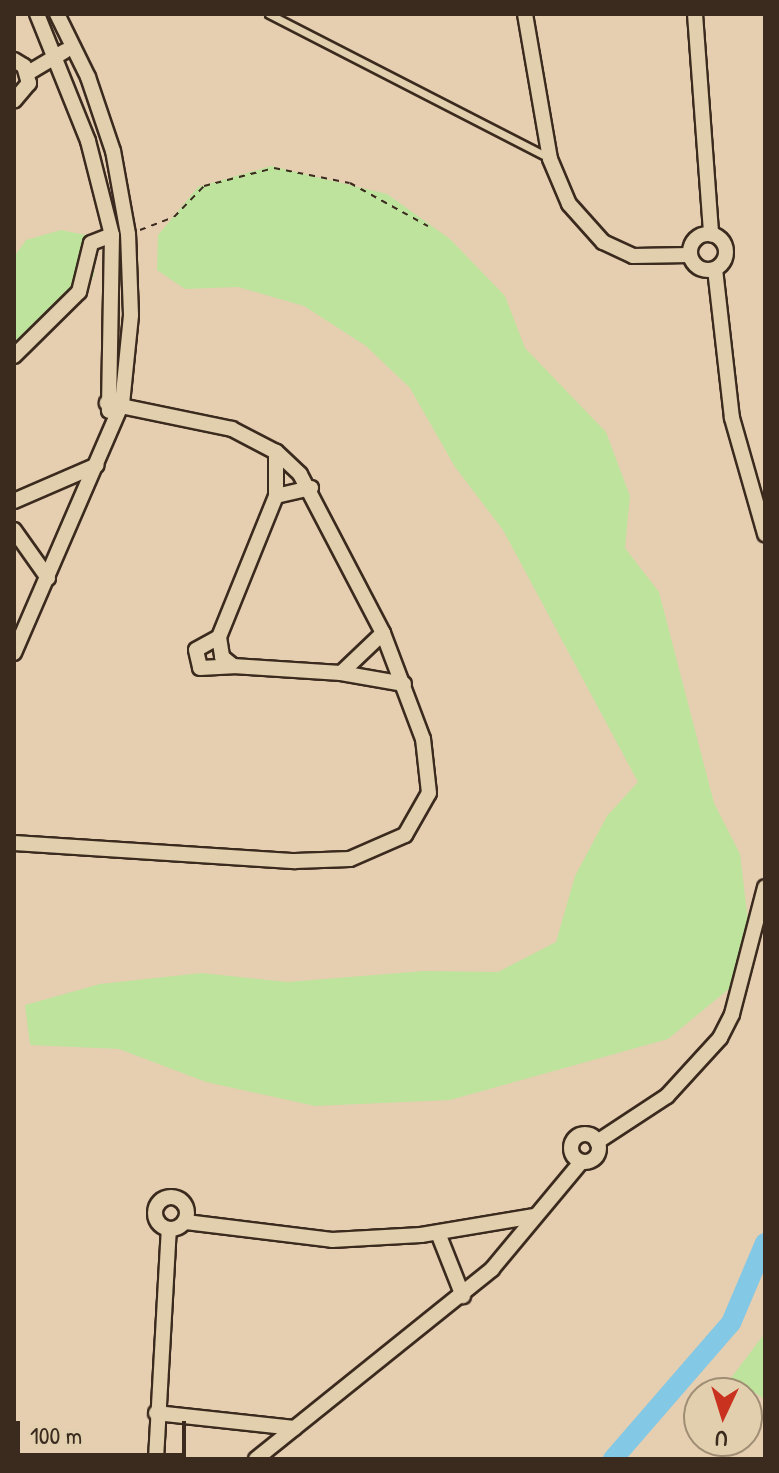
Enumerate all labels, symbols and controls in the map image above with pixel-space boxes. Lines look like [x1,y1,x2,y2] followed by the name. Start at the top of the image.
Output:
[683,1377,763,1457] north arrow
[20,1405,190,1455] scale bar
[30,1419,82,1451] text: 100 m
[714,1424,729,1454] text: U

